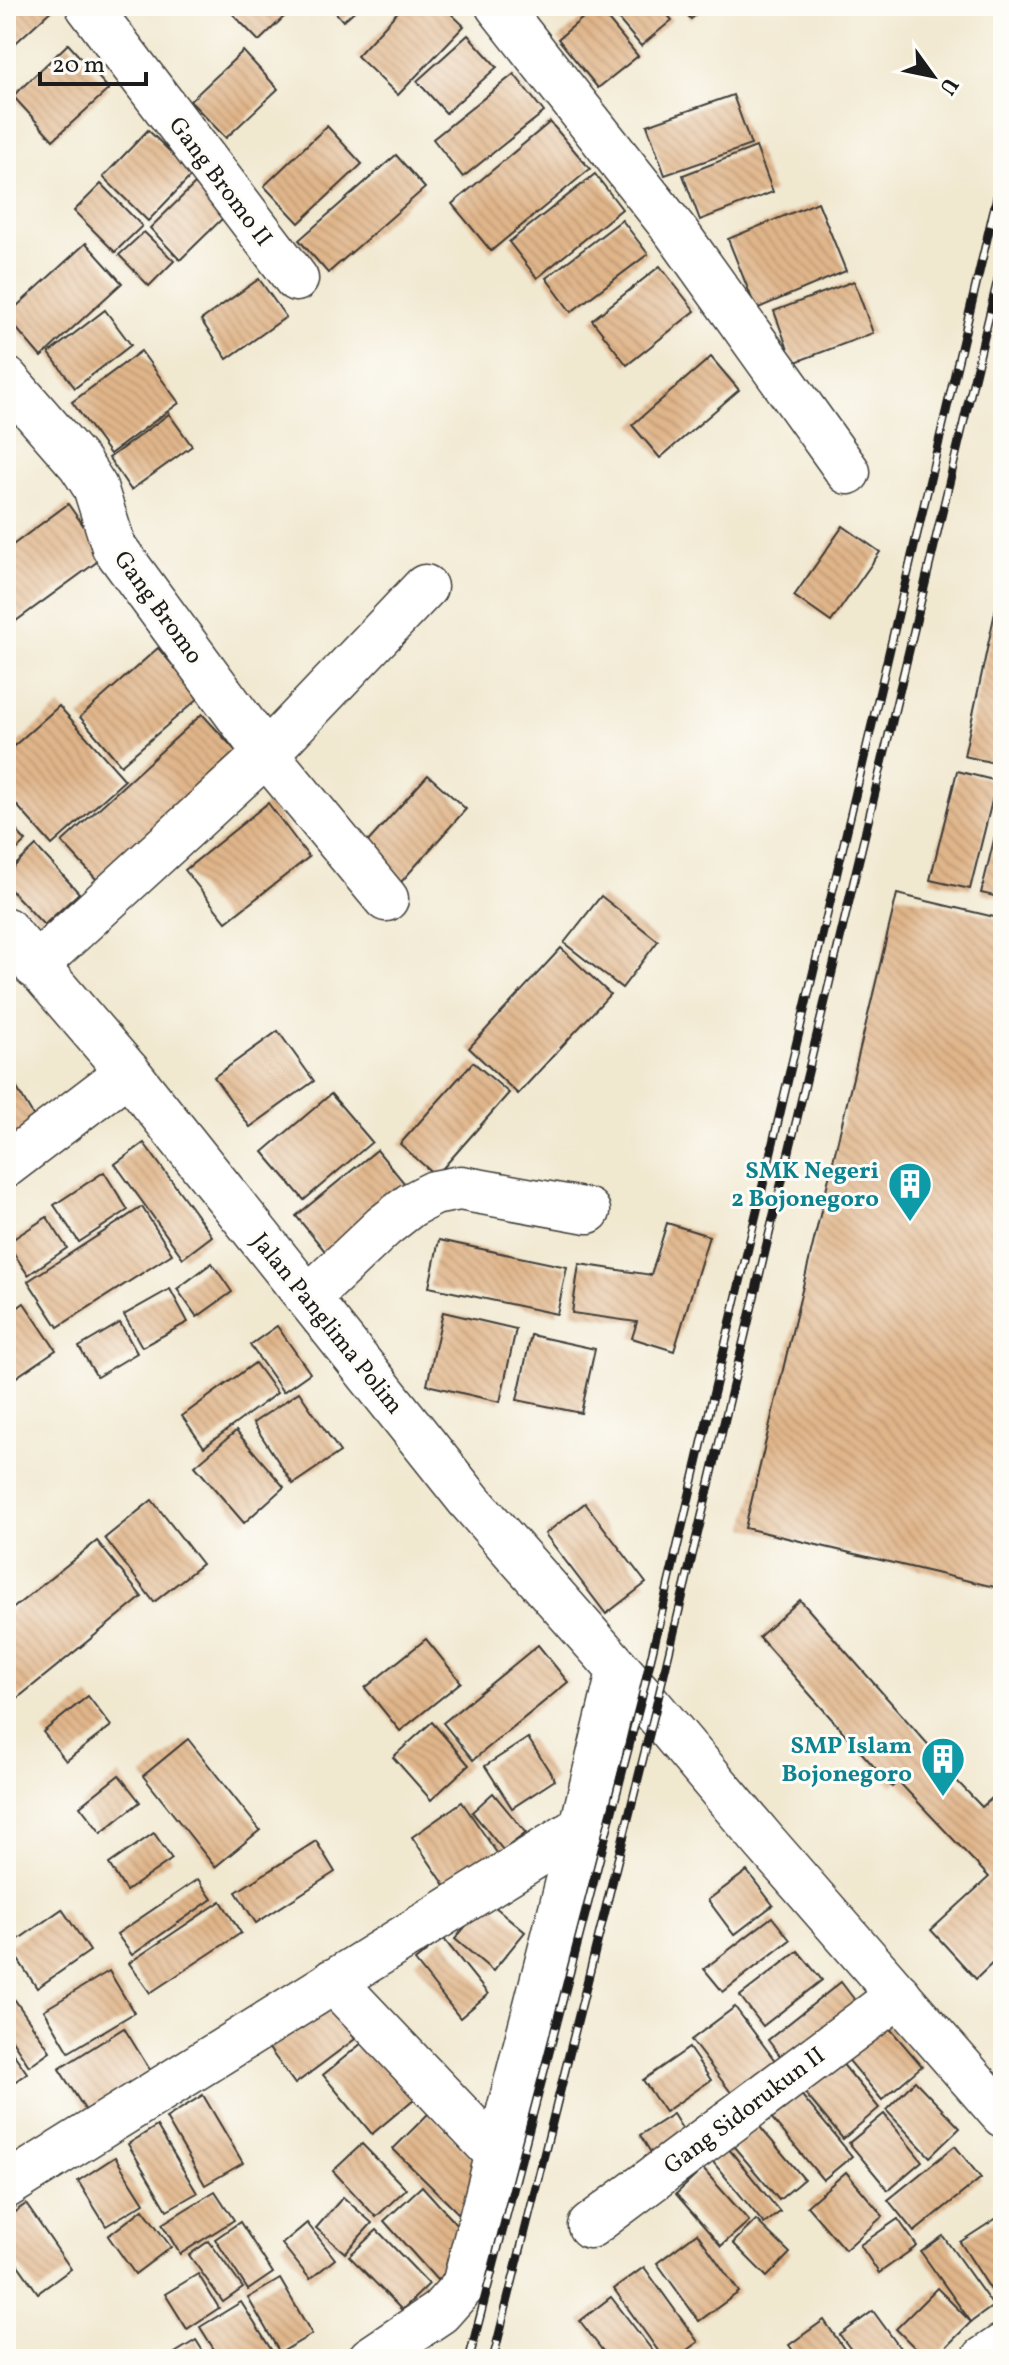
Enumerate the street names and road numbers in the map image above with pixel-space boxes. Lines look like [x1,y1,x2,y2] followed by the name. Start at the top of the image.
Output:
[159,110,279,254] street label: Gang Bromo II
[105,545,210,672] street label: Gang Bromo
[243,1226,410,1422] street label: Jalan Panglima Polim
[658,2040,833,2184] street label: Gang Sidorukun II

